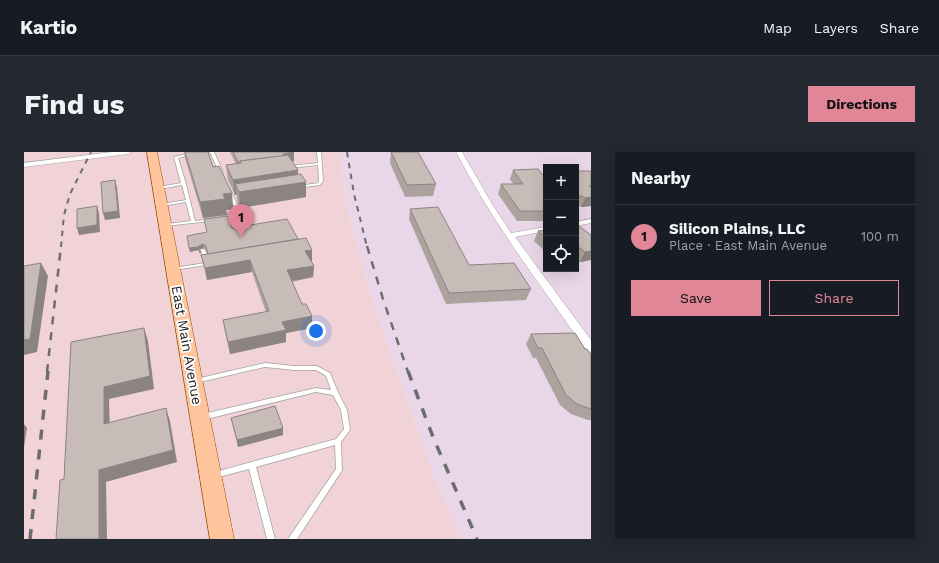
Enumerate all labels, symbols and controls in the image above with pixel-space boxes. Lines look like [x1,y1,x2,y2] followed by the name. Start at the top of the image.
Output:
[20,16,77,39] text: Kartio
[763,20,792,36] text: Map
[814,20,858,36] text: Layers
[880,20,919,36] text: Share
[808,86,915,122] button: Directions
[24,88,124,121] text: Find us
[543,164,579,272] map controls
[543,164,579,200] button: +
[631,168,690,188] text: Nearby
[543,200,579,236] button: −
[228,204,254,237] pin: 1
[669,220,805,238] text: Silicon Plains, LLC
[641,229,647,244] text: 1
[861,229,899,244] text: 100 m
[543,236,579,272] button: locate
[669,238,827,253] text: Place · East Main Avenue
[631,280,761,316] button: Save
[769,280,899,316] button: Share
[169,284,205,406] street label: East Main Avenue
[306,321,326,341] your location

